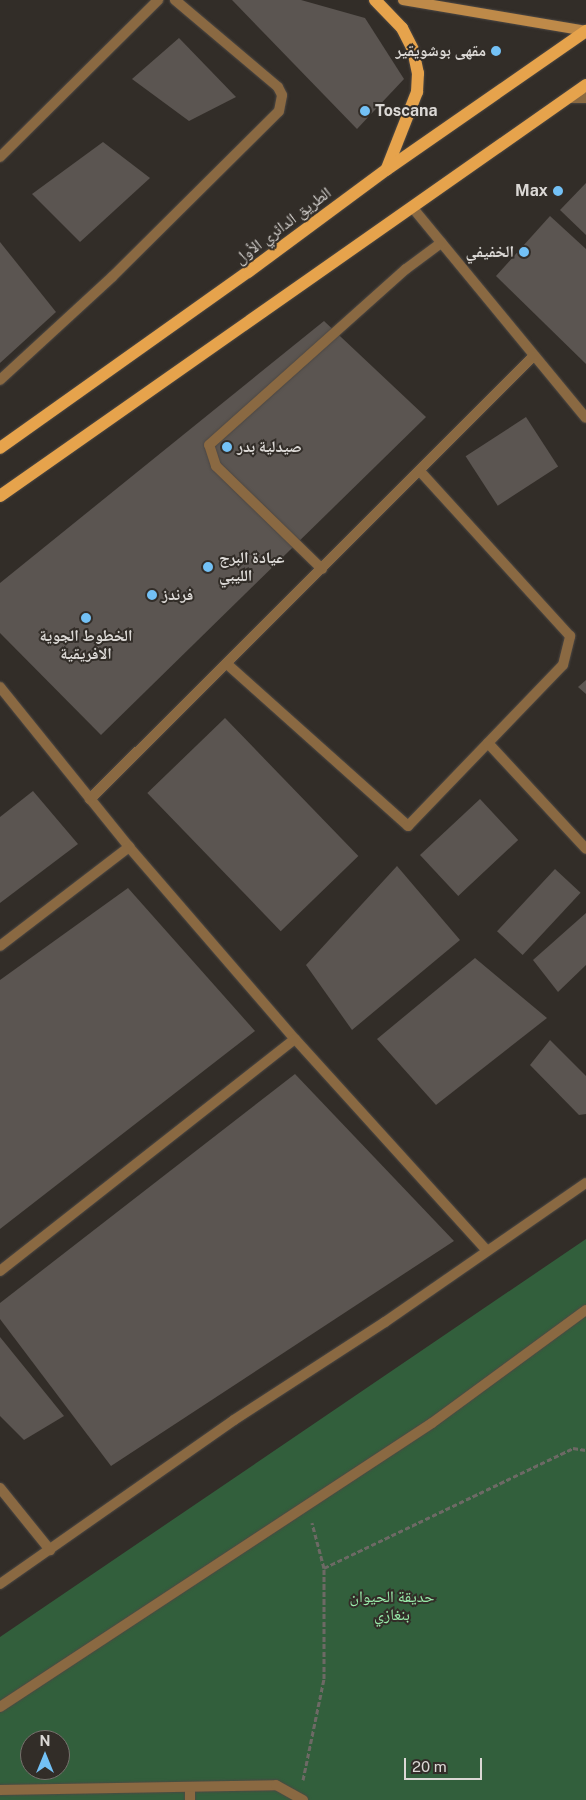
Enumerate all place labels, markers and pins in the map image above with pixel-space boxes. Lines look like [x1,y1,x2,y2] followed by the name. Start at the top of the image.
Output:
[395,41,486,61] place label: مقهى بوشويقير
[490,45,502,57] marker: مقهى بوشويقير
[375,101,438,121] place label: Toscana
[359,105,371,117] marker: Toscana
[515,181,548,201] place label: Max
[552,185,564,197] marker: Max
[465,242,514,262] place label: الخفيفي
[518,246,530,258] marker: الخفيفي
[237,437,302,457] place label: صيدلية بدر
[221,441,233,453] marker: صيدلية بدر
[219,548,284,586] place label: عيادة البرج الليبي
[201,560,215,574] marker: عيادة البرج الليبي
[162,585,193,605] place label: فرندز
[146,589,158,601] marker: فرندز
[80,612,92,624] marker: الخطوط الجوية الافريقية
[39,626,133,664] place label: الخطوط الجوية الافريقية

